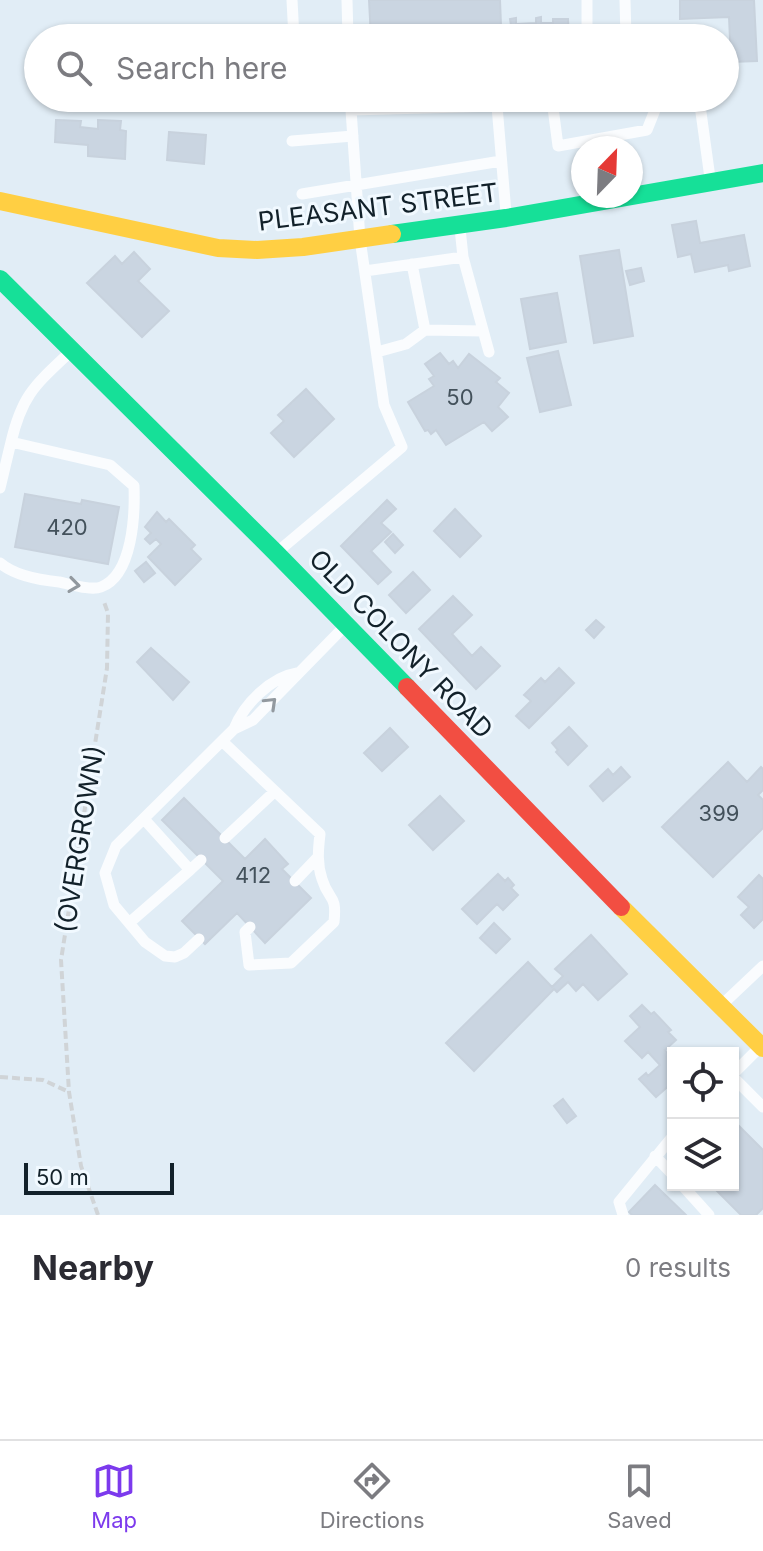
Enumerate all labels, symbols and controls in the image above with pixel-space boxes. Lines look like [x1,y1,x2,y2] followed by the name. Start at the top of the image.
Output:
[24,24,739,112] search box
[52,46,96,90] icon: search
[116,50,288,86] text: Search here
[571,136,643,208] north arrow
[256,176,500,237] street label: PLEASANT STREET
[446,384,474,410] house number: 50
[46,514,88,540] house number: 420
[303,543,499,744] street label: OLD COLONY ROAD
[67,576,81,593] one-way arrow
[262,698,276,713] one-way arrow
[49,743,110,935] street label: (OVERGROWN)
[699,800,739,826] house number: 399
[235,862,271,888] house number: 412
[667,1047,739,1191] map controls
[667,1047,739,1119] button: locate
[667,1119,739,1191] button: layers
[24,1159,174,1195] scale bar
[36,1164,89,1190] text: 50 m
[32,1247,154,1288] text: Nearby
[625,1252,731,1283] text: 0 results
[91,1459,137,1533] tab: Map
[320,1459,425,1533] tab: Directions
[607,1459,672,1533] tab: Saved

